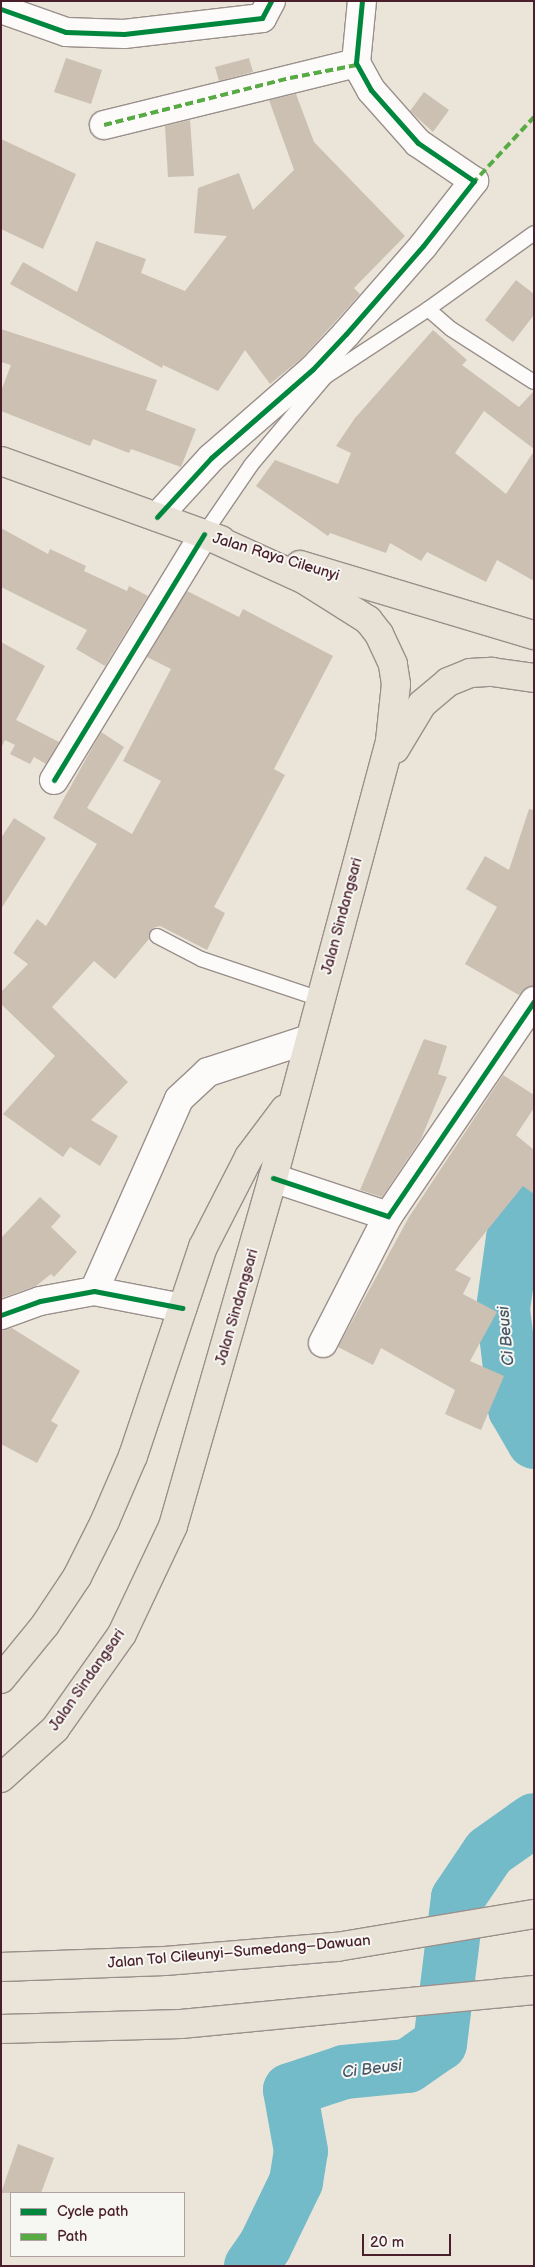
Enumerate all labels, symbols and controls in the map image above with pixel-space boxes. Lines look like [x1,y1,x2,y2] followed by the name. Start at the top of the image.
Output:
[210,529,342,585] street label: Jalan Raya Cileunyi
[318,856,366,976] street label: Jalan Sindangsari
[212,1247,262,1367] street label: Jalan Sindangsari
[495,1305,519,1367] water label: Ci Beusi
[45,1626,129,1734] street label: Jalan Sindangsari
[107,1932,371,1972] street label: Jalan Tol Cileunyi–Sumedang–Dawuan
[341,2057,403,2083] water label: Ci Beusi
[10,2192,185,2257] legend
[57,2202,128,2221] text: Cycle path
[365,2224,454,2256] scale bar
[57,2227,87,2246] text: Path
[370,2233,404,2252] text: 20 m

